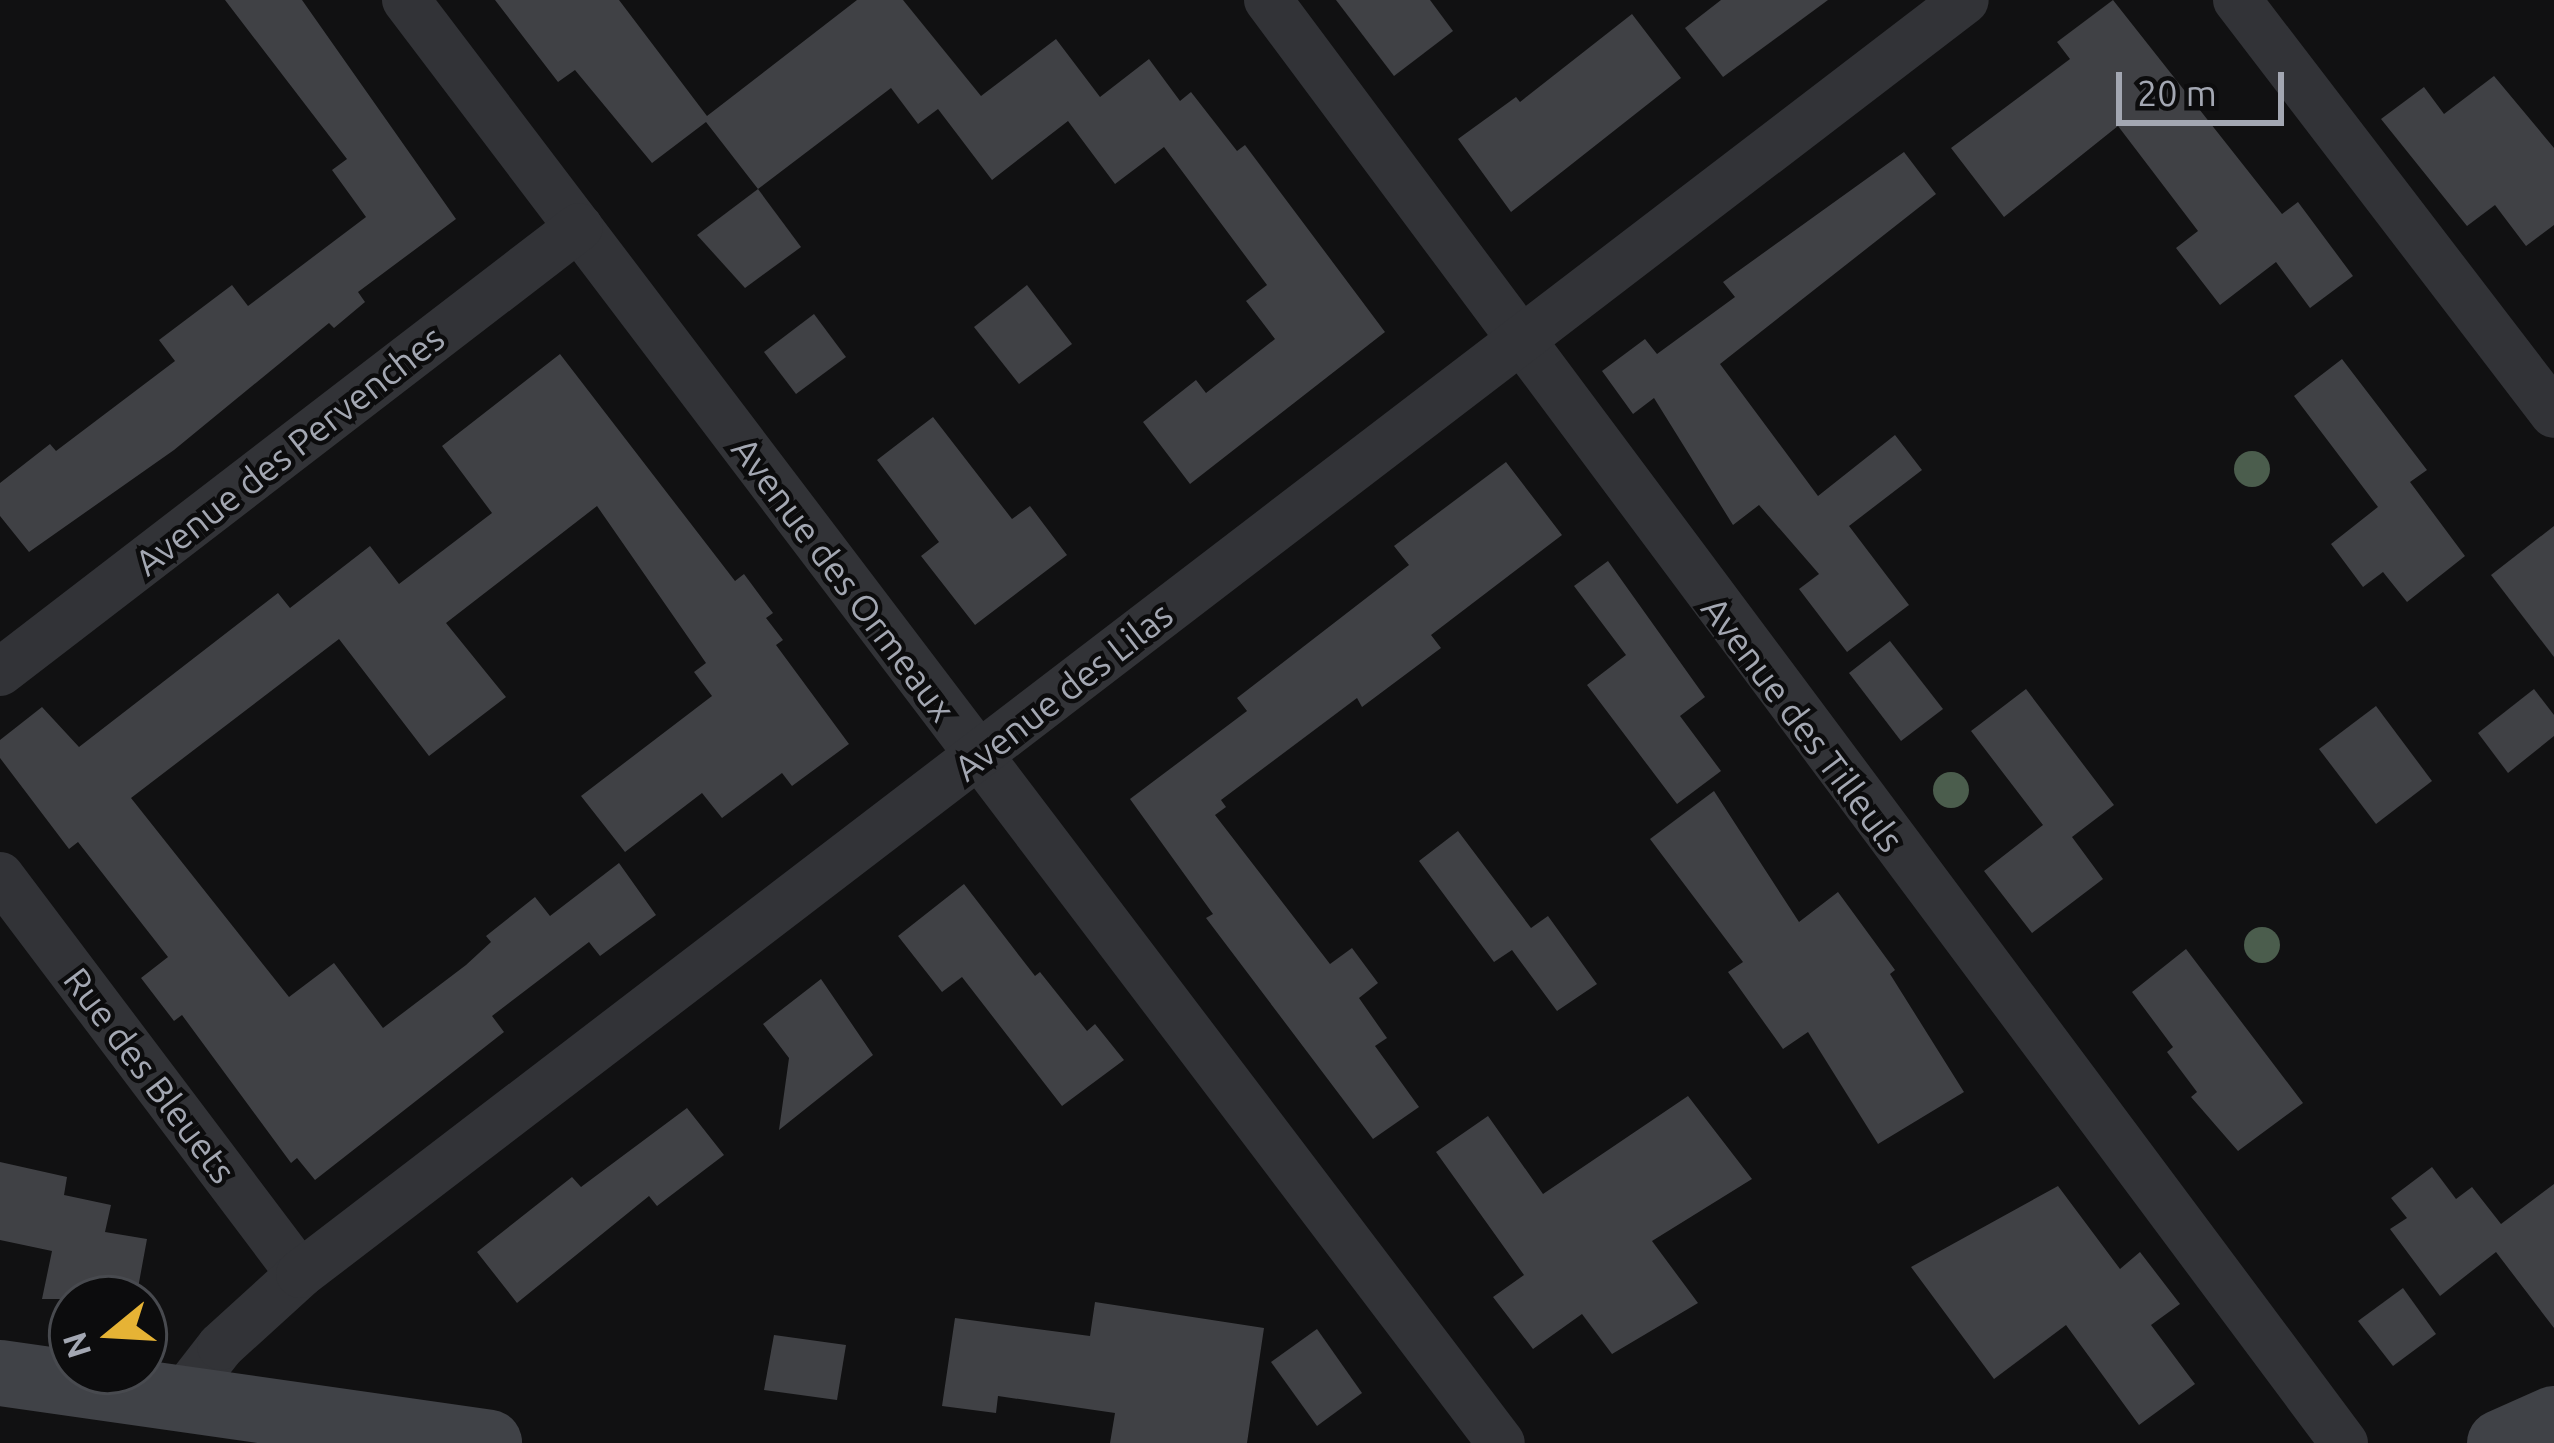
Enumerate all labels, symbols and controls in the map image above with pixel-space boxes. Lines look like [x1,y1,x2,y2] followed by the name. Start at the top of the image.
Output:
[2122,48,2290,122] scale bar
[2137,72,2217,113] text: 20 m
[126,316,452,584] street label: Avenue des Pervenches
[723,429,965,729] street label: Avenue des Ormeaux
[1693,588,1913,860] street label: Avenue des Tilleuls
[945,592,1181,790] street label: Avenue des Lilas
[55,959,245,1191] street label: Rue des Bleuets
[48,1275,168,1395] north arrow
[55,1328,98,1363] text: N

